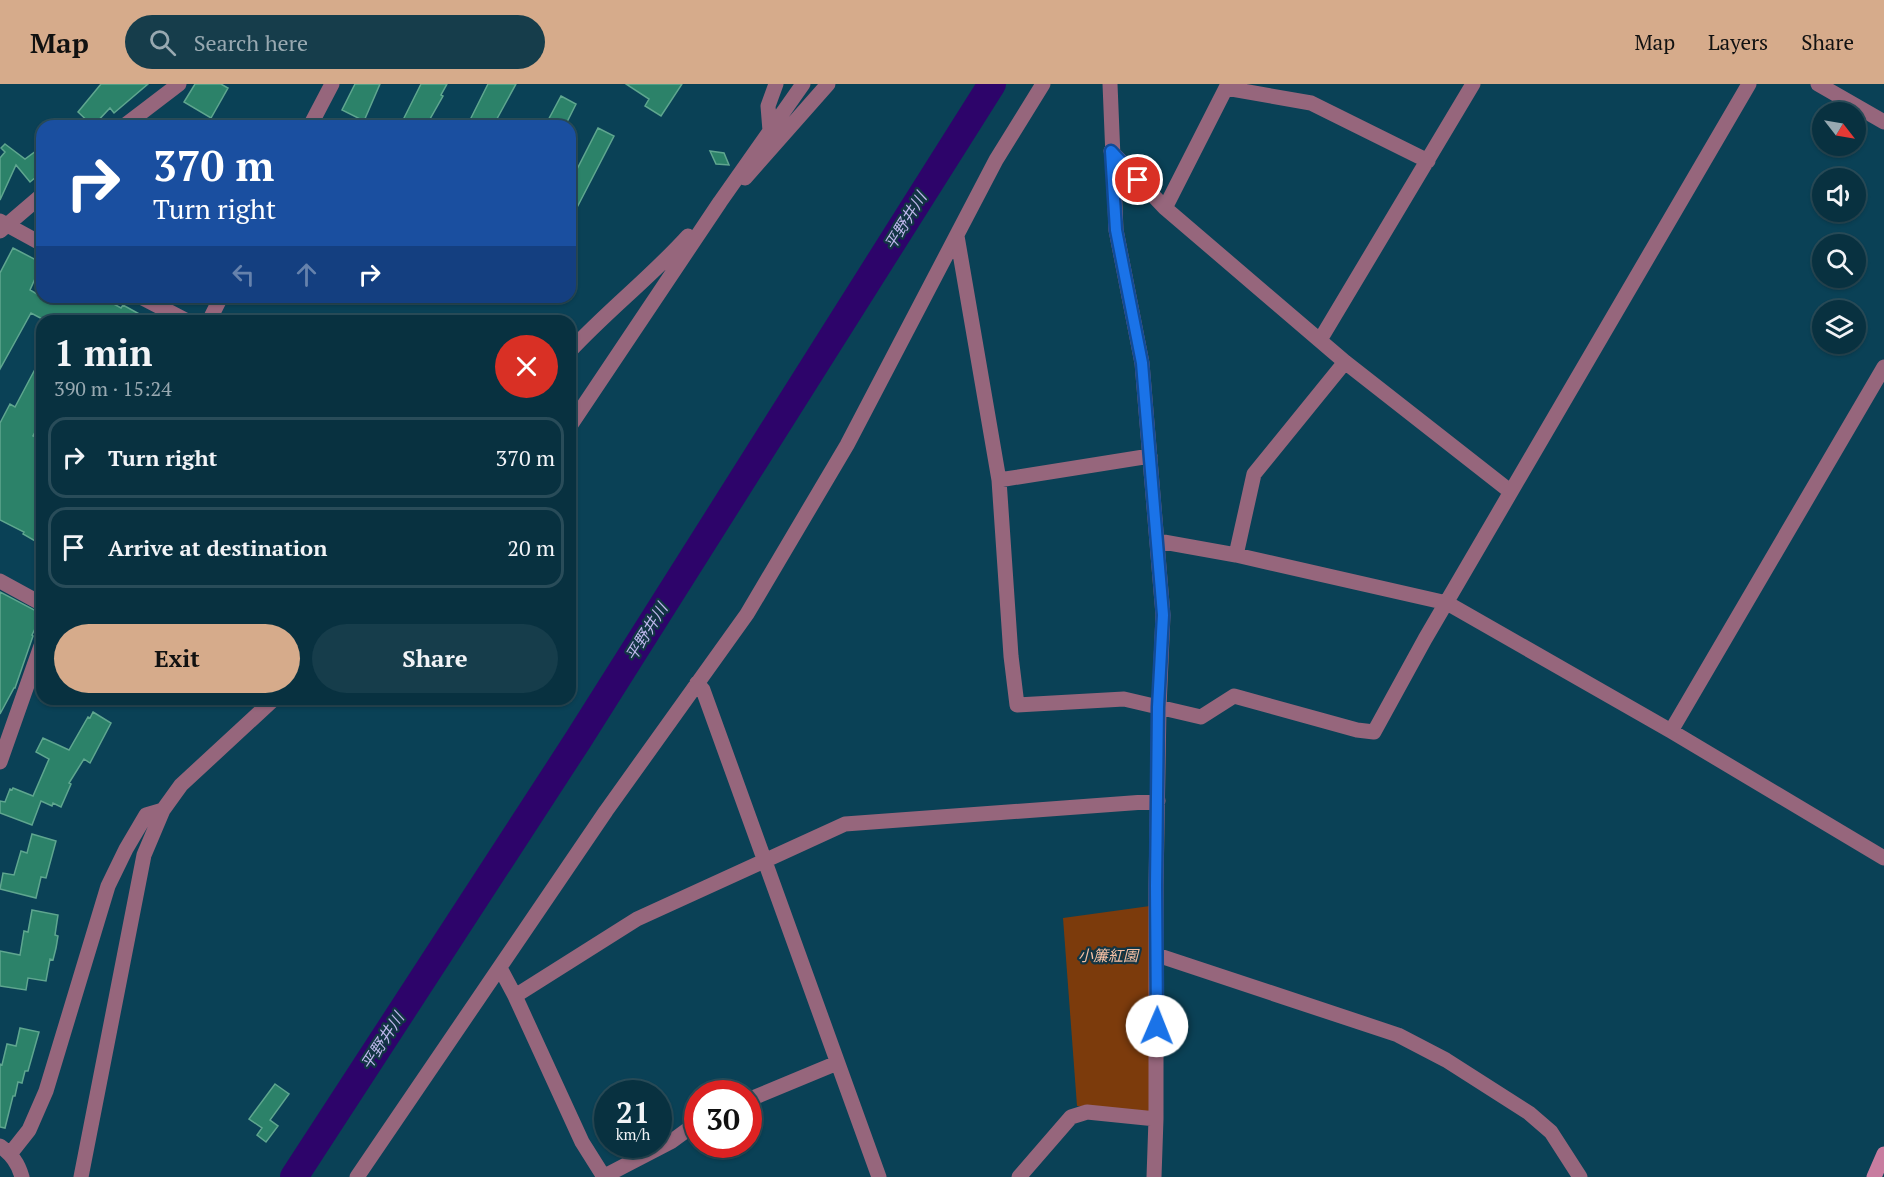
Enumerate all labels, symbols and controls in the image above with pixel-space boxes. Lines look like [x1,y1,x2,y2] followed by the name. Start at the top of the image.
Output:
[125,15,545,69] search box
[30,24,89,61] text: Map
[146,26,179,59] icon: search
[194,28,308,57] text: Search here
[1634,28,1675,56] text: Map
[1708,28,1768,56] text: Layers
[1801,28,1854,56] text: Share
[1812,102,1866,156] north arrow
[1812,102,1866,354] map controls
[153,137,274,193] text: 370 m
[54,144,132,222] icon: right
[1112,154,1163,205] pin
[1121,163,1154,196] icon: arrive
[1812,168,1866,222] button: sound
[879,186,932,254] water label: 平野井川
[153,191,276,227] text: Turn right
[1812,234,1866,288] button: search
[227,258,260,291] icon: left
[290,258,323,291] icon: ahead
[353,258,386,291] icon: right
[1812,300,1866,354] button: layers
[54,329,152,376] text: 1 min
[495,335,558,398] button: close
[54,375,172,402] text: 390 m · 15:24
[57,441,90,474] icon: right
[108,443,217,472] text: Turn right
[495,443,555,472] text: 370 m
[57,531,90,564] icon: arrive
[108,533,327,562] text: Arrive at destination
[507,533,555,562] text: 20 m
[620,597,673,665] water label: 平野井川
[54,624,300,693] button: Exit
[312,624,558,693] button: Share
[1078,945,1140,965] park label: 小簾紅園
[1125,994,1189,1058] position arrow
[355,1007,410,1074] water label: 平野井川
[684,1080,762,1158] speed limit sign: 30
[616,1092,650,1132] text: 21
[616,1124,650,1144] text: km/h

